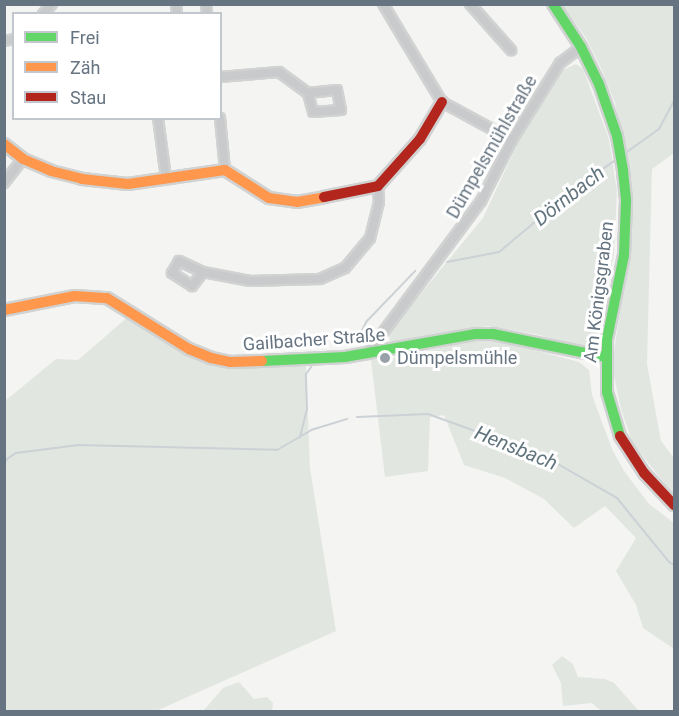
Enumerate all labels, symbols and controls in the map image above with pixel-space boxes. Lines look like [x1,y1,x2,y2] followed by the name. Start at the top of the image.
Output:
[12,12,222,120] legend
[70,27,100,48] text: Frei
[70,57,101,78] text: Zäh
[442,72,542,222] street label: Dümpelsmühlstraße
[70,87,106,108] text: Stau
[529,161,609,231] water label: Dörnbach
[580,220,618,364] street label: Am Königsgraben
[242,324,386,356] street label: Gailbacher Straße
[397,347,517,369] place label: Dümpelsmühle
[378,351,392,365] marker: Dümpelsmühle
[471,421,561,475] water label: Hensbach

